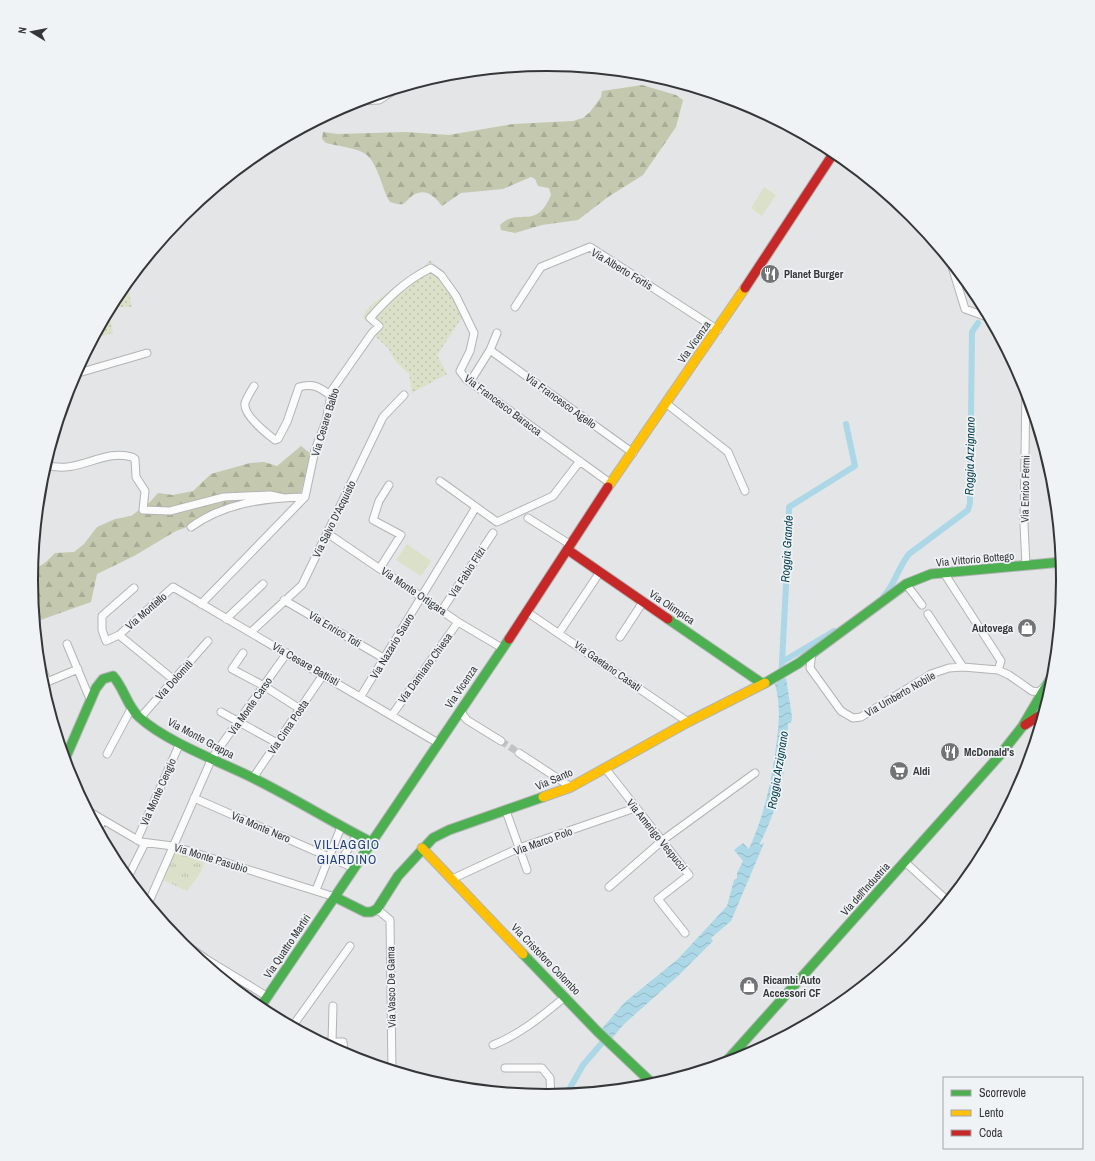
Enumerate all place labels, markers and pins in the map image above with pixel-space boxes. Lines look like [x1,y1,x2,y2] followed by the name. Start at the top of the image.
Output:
[759,263,781,285] restaurant icon: Planet Burger
[784,267,844,281] place label: Planet Burger
[1016,617,1038,639] shop icon: Autovega
[972,621,1013,635] place label: Autovega
[939,741,961,763] restaurant icon: McDonald's
[964,745,1014,759] place label: McDonald's
[888,760,910,782] supermarket icon: Aldi
[913,764,930,778] place label: Aldi
[763,973,821,1000] place label: Ricambi Auto Accessori CF
[738,975,760,997] shop icon: Ricambi Auto Accessori CF

